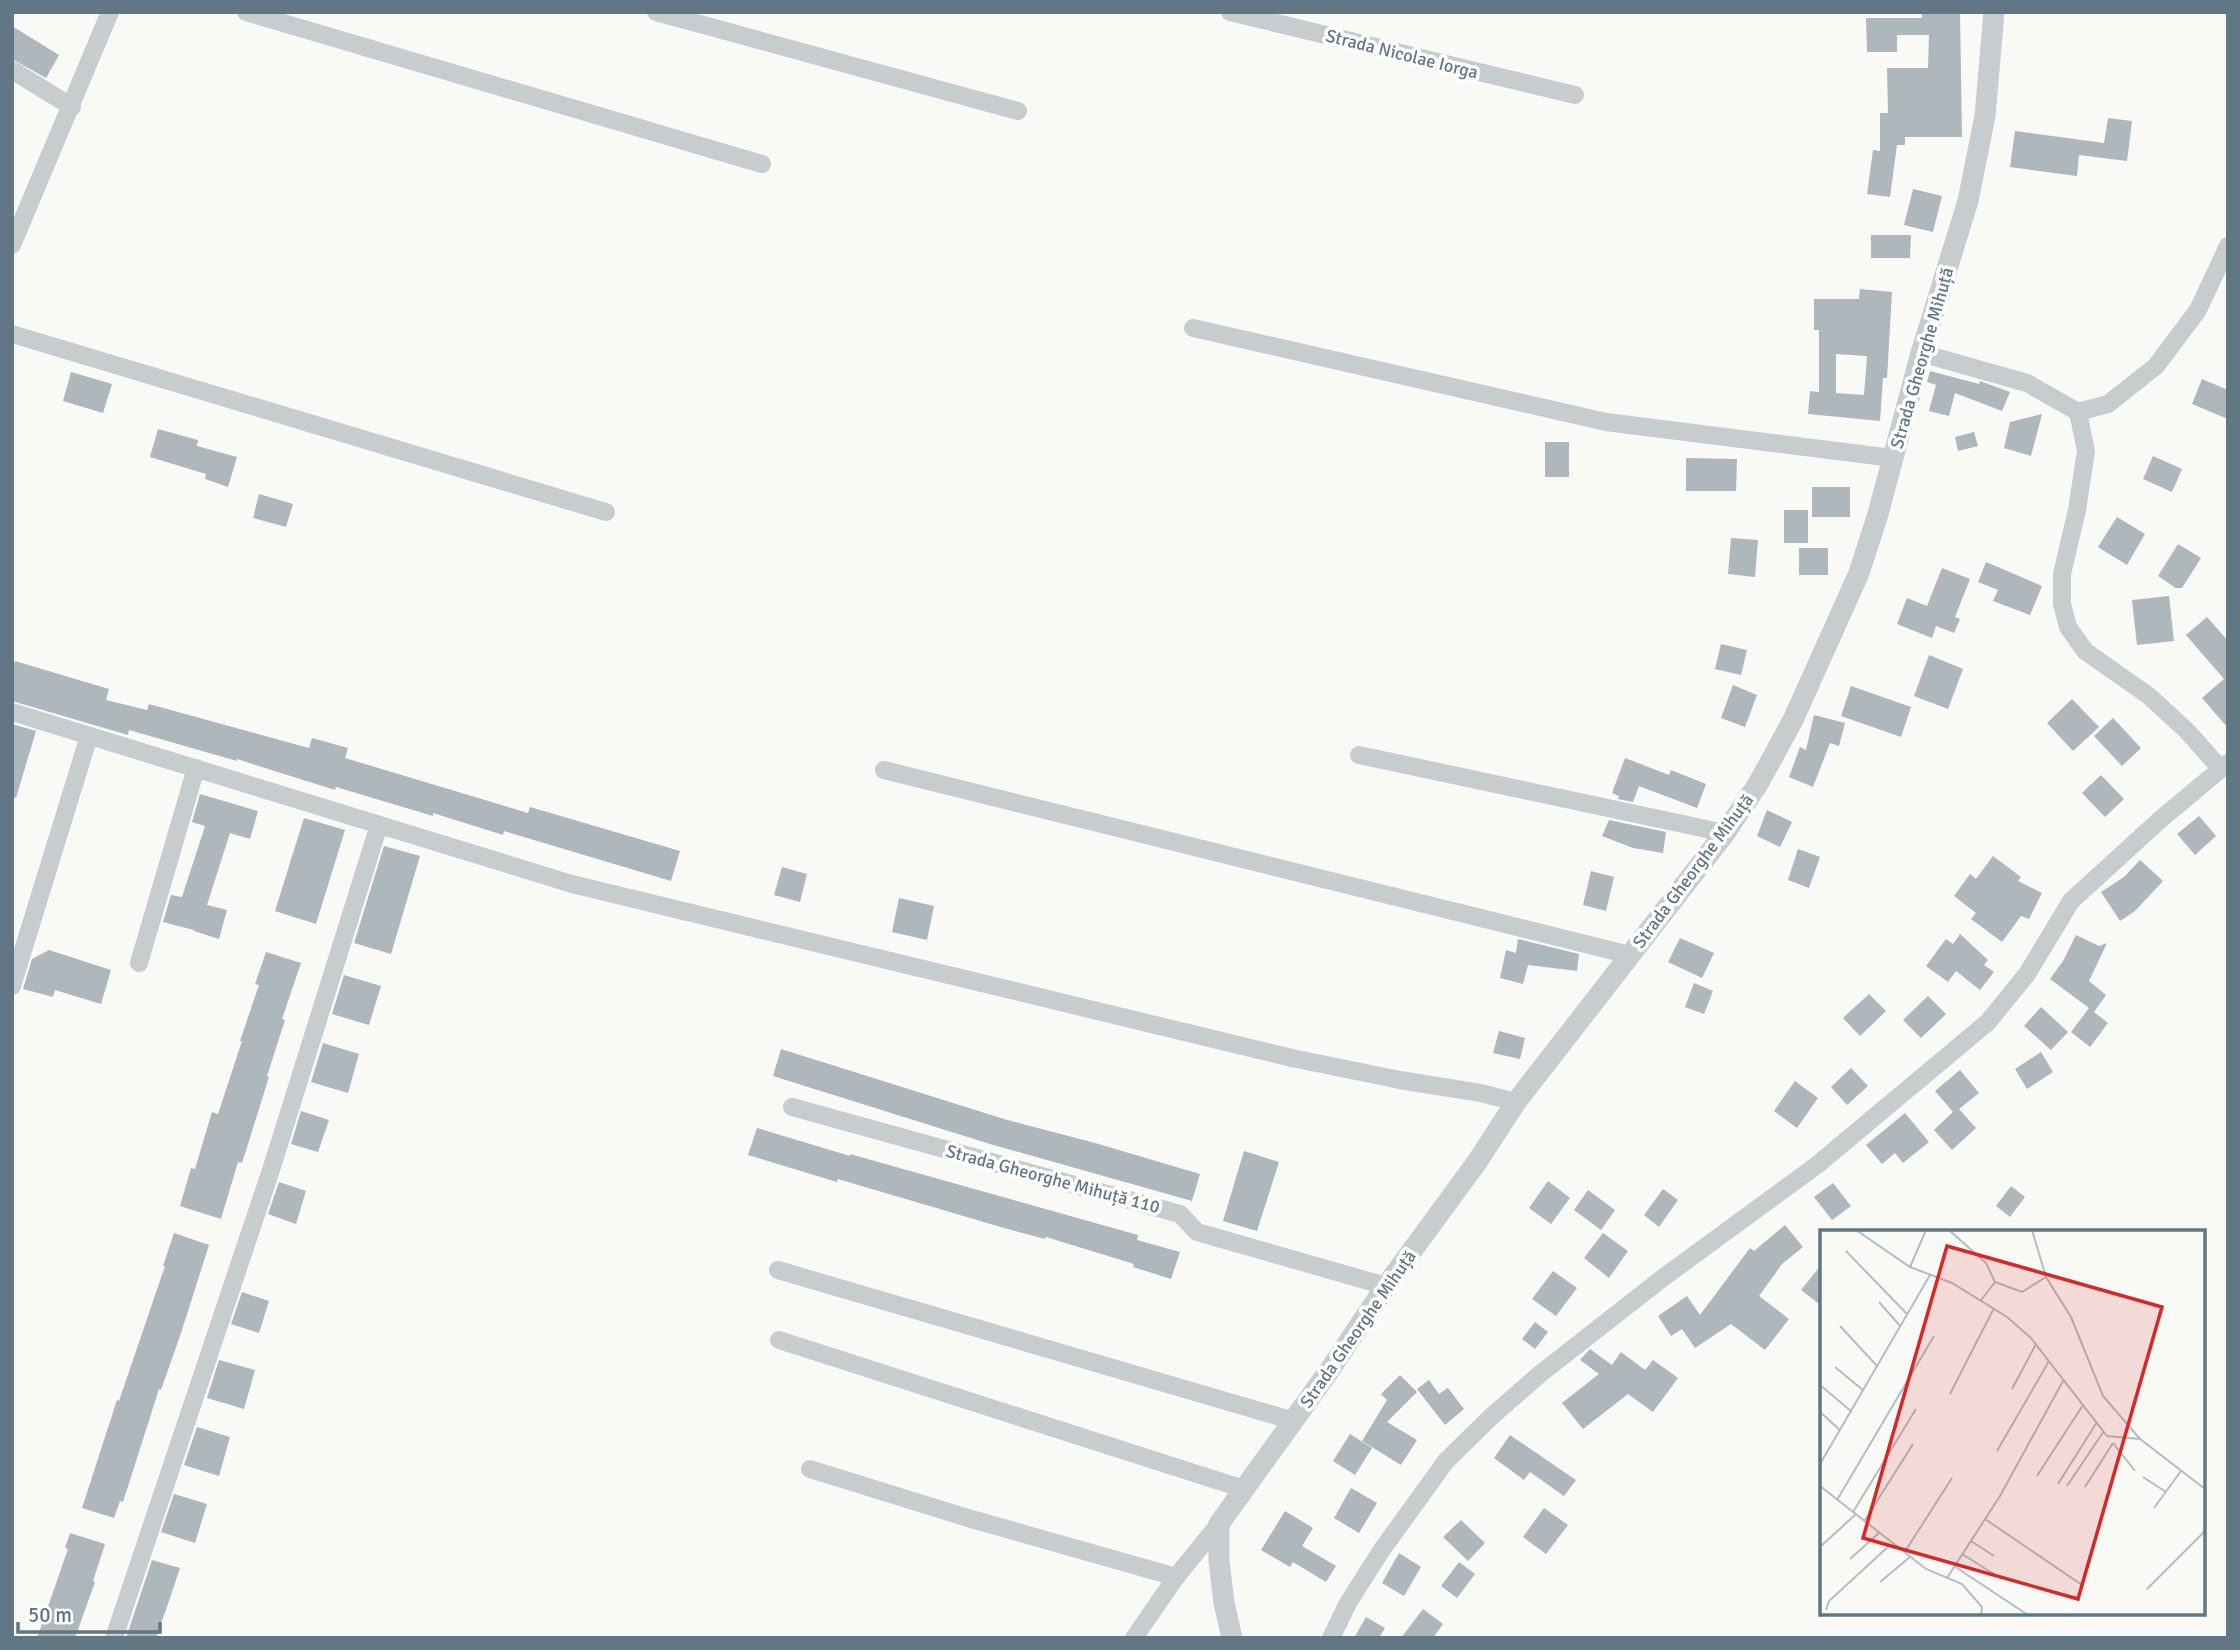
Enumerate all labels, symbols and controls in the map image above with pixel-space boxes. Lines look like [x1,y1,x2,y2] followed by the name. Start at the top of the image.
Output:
[1323,24,1481,84] street label: Strada Nicolae Iorga
[1886,265,1958,451] street label: Strada Gheorghe Mihuță
[1628,790,1758,952] street label: Strada Gheorghe Mihuță
[944,1140,1162,1218] street label: Strada Gheorghe Mihuță 110
[1820,1230,2205,1615] inset map
[1295,1246,1421,1412] street label: Strada Gheorghe Mihuță
[18,1590,159,1634] scale bar
[28,1602,72,1628] text: 50 m

